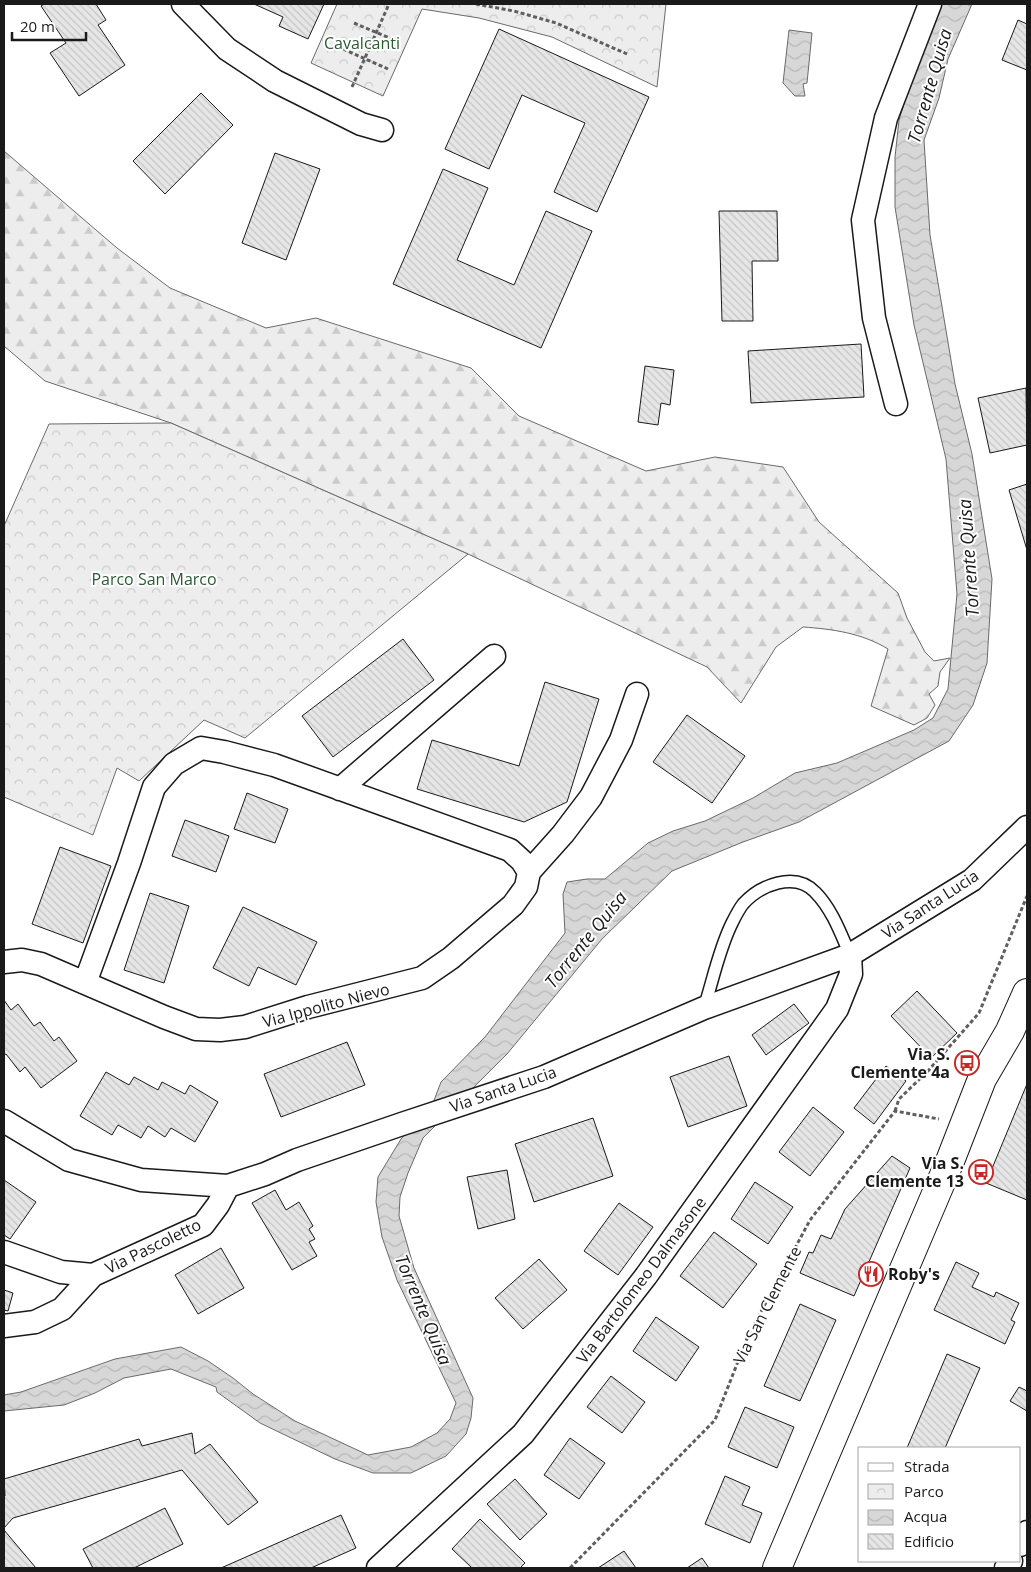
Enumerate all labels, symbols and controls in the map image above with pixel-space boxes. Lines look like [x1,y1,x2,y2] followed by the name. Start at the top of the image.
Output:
[12,10,86,42] scale bar
[20,16,55,36] text: 20 m
[901,26,957,146] water label: Torrente Quisa
[324,32,400,54] park label: Cavalcanti
[952,498,984,618] water label: Torrente Quisa
[91,568,217,590] park label: Parco San Marco
[877,864,983,944] street label: Via Santa Lucia
[539,886,632,993] water label: Torrente Quisa
[260,977,392,1033] street label: Via Ippolito Nievo
[850,1043,950,1083] place label: Via S. Clemente 4a
[954,1050,980,1076] bus stop icon: Via S. Clemente 4a
[447,1060,559,1118] street label: Via Santa Lucia
[865,1152,964,1192] place label: Via S. Clemente 13
[968,1159,994,1185] bus stop icon: Via S. Clemente 13
[571,1192,711,1368] street label: Via Bartolomeo Dalmasone
[101,1213,205,1279] street label: Via Pascoletto
[728,1242,806,1368] street label: Via San Clemente
[390,1251,458,1369] water label: Torrente Quisa
[858,1261,884,1287] restaurant icon: Roby's
[888,1263,940,1285] place label: Roby's
[858,1447,1021,1562] legend
[904,1456,950,1476] text: Strada
[904,1481,944,1501] text: Parco
[904,1506,947,1526] text: Acqua
[904,1531,954,1551] text: Edificio

